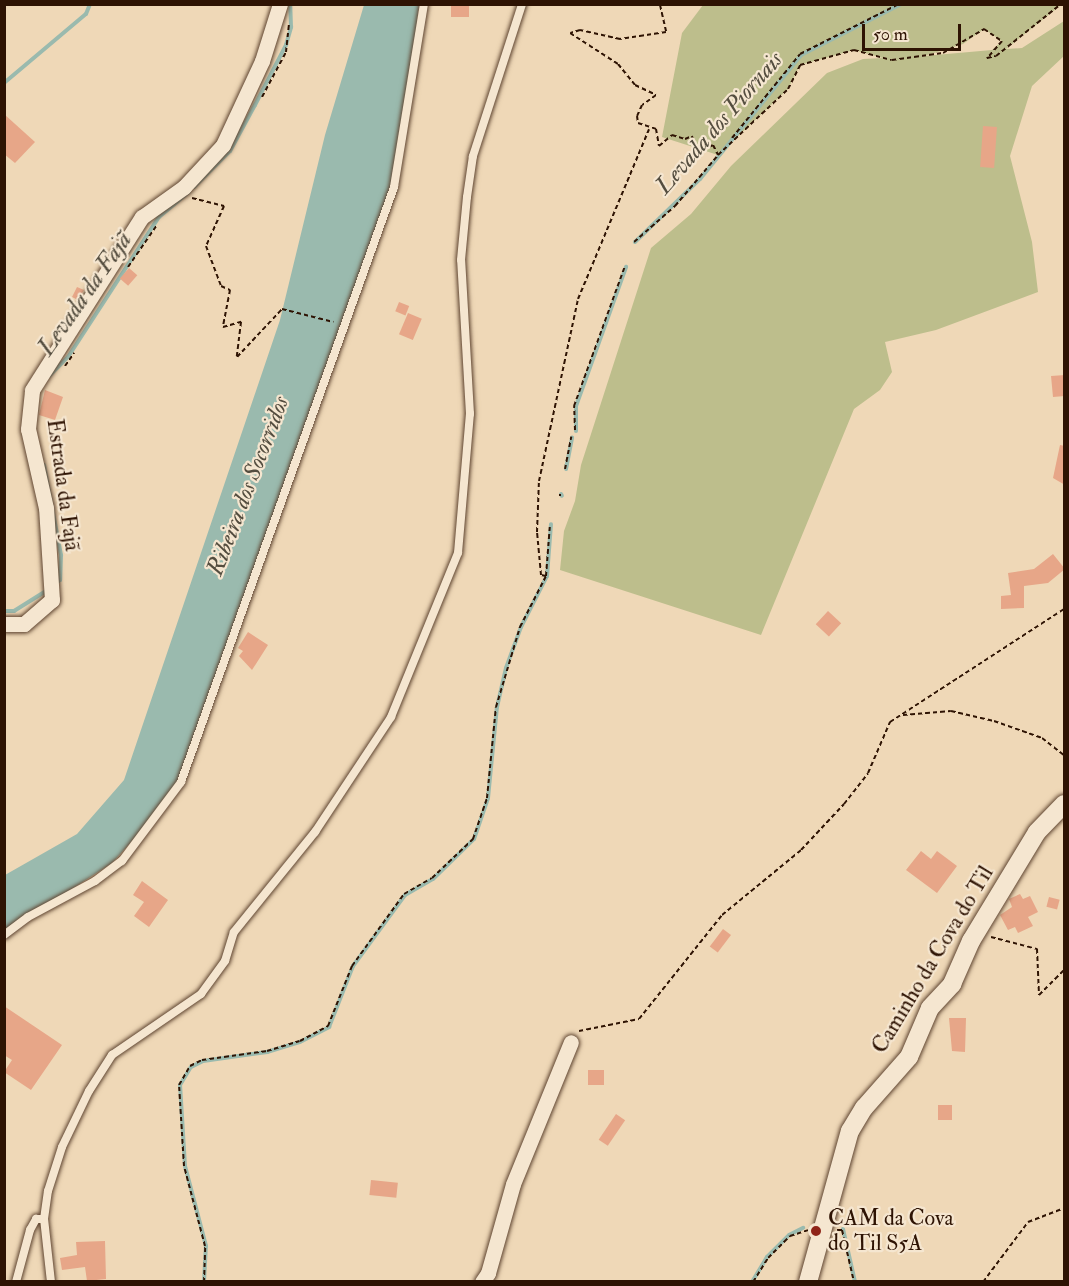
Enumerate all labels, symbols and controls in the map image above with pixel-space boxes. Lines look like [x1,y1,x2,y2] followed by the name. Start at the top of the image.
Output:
[865,12,964,50] scale bar
[873,23,908,46] text: 50 m
[649,46,789,200] water label: Levada dos Piornais
[32,227,138,361] water label: Levada da Fajã
[201,392,295,580] water label: Ribeira dos Socorridos
[41,417,85,553] street label: Estrada da Fajã
[867,862,999,1058] street label: Caminho da Cova do Til
[828,1205,953,1256] place label: CAM da Cova do Til S5A
[809,1224,823,1238] marker: CAM da Cova do Til S5A

